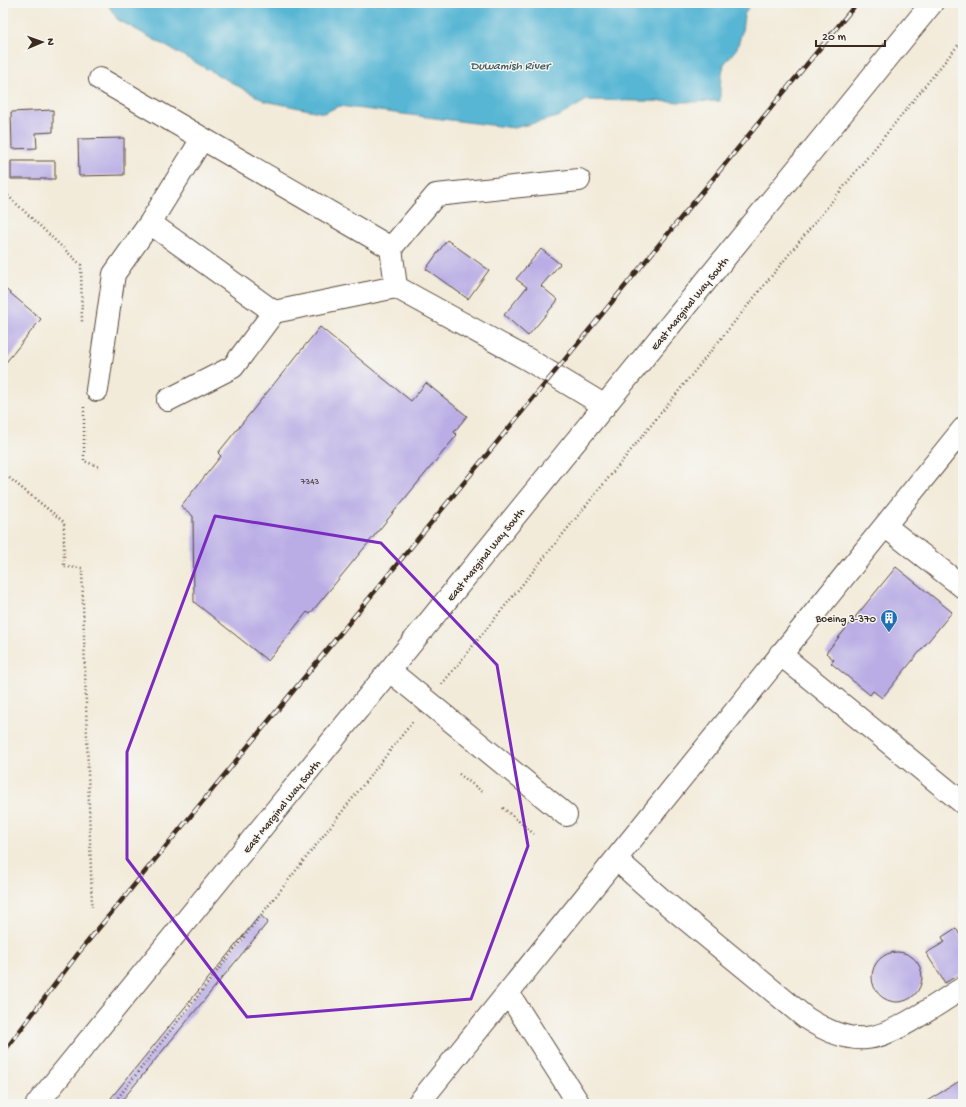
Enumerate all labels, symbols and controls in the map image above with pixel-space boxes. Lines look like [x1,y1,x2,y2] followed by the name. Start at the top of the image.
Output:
[22,22,62,62] north arrow
[816,22,885,48] scale bar
[822,31,847,45] text: 20 m
[44,38,56,46] text: N
[471,60,552,74] water label: Duwamish River
[649,255,732,353] street label: East Marginal Way South
[300,477,319,488] house number: 7343
[445,506,528,604] street label: East Marginal Way South
[879,608,899,633] building icon: Boeing 3-370
[815,614,876,626] place label: Boeing 3-370
[241,758,324,856] street label: East Marginal Way South

